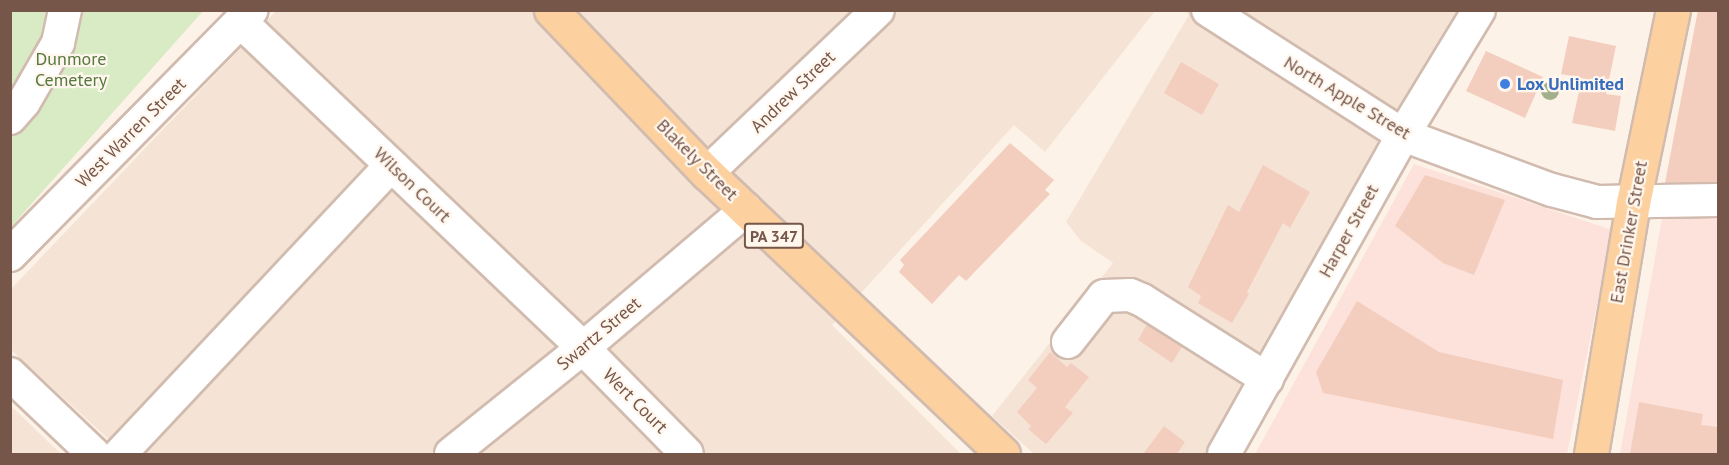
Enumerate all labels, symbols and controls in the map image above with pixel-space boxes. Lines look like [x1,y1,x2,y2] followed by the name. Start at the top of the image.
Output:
[746,46,840,138] street label: Andrew Street
[35,49,107,92] park label: Dunmore Cemetery
[1280,52,1414,144] street label: North Apple Street
[71,73,191,193] street label: West Warren Street
[1517,73,1624,95] place label: Lox Unlimited
[1498,77,1512,91] marker: Lox Unlimited
[652,115,742,205] street label: Blakely Street
[369,143,455,227] street label: Wilson Court
[1606,159,1652,305] street label: East Drinker Street
[1315,181,1383,281] street label: Harper Street
[742,223,806,249] road number: PA 347
[552,293,646,375] street label: Swartz Street
[598,364,672,438] street label: Wert Court

